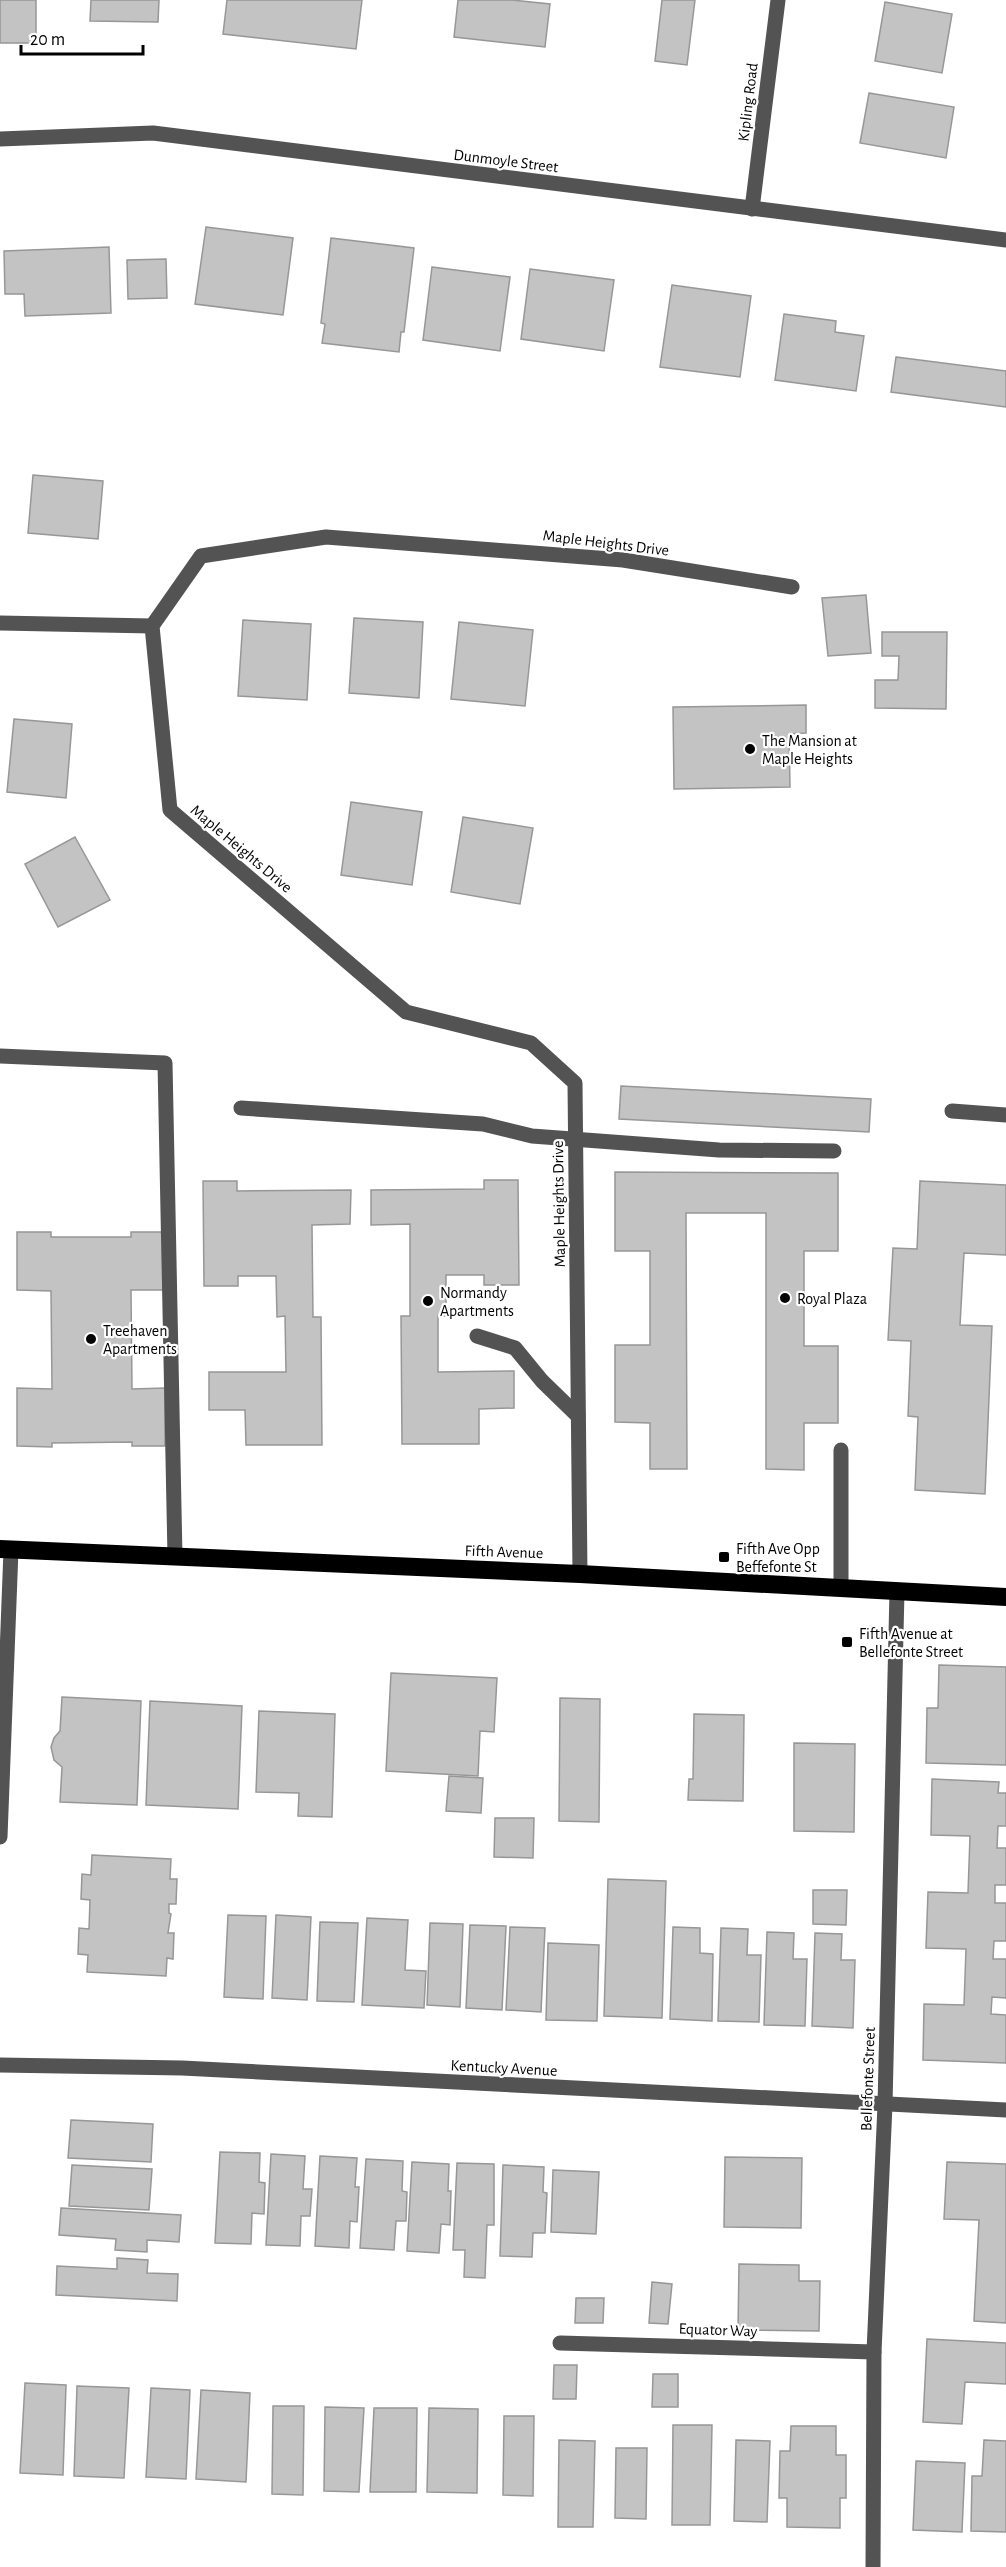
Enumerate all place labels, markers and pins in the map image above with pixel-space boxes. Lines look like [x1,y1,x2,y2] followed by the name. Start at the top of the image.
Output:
[762,733,857,767] place label: The Mansion at Maple Heights
[743,742,757,756] marker: The Mansion at Maple Heights
[440,1285,514,1319] place label: Normandy Apartments
[778,1291,792,1305] marker: Royal Plaza
[797,1291,867,1308] place label: Royal Plaza
[421,1294,435,1308] marker: Normandy Apartments
[103,1323,177,1357] place label: Treehaven Apartments
[84,1332,98,1346] marker: Treehaven Apartments
[736,1541,820,1575] place label: Fifth Ave Opp Beffefonte St
[717,1550,731,1564] marker: Fifth Ave Opp Beffefonte St
[859,1626,963,1660] place label: Fifth Avenue at Bellefonte Street
[840,1635,854,1649] marker: Fifth Avenue at Bellefonte Street

